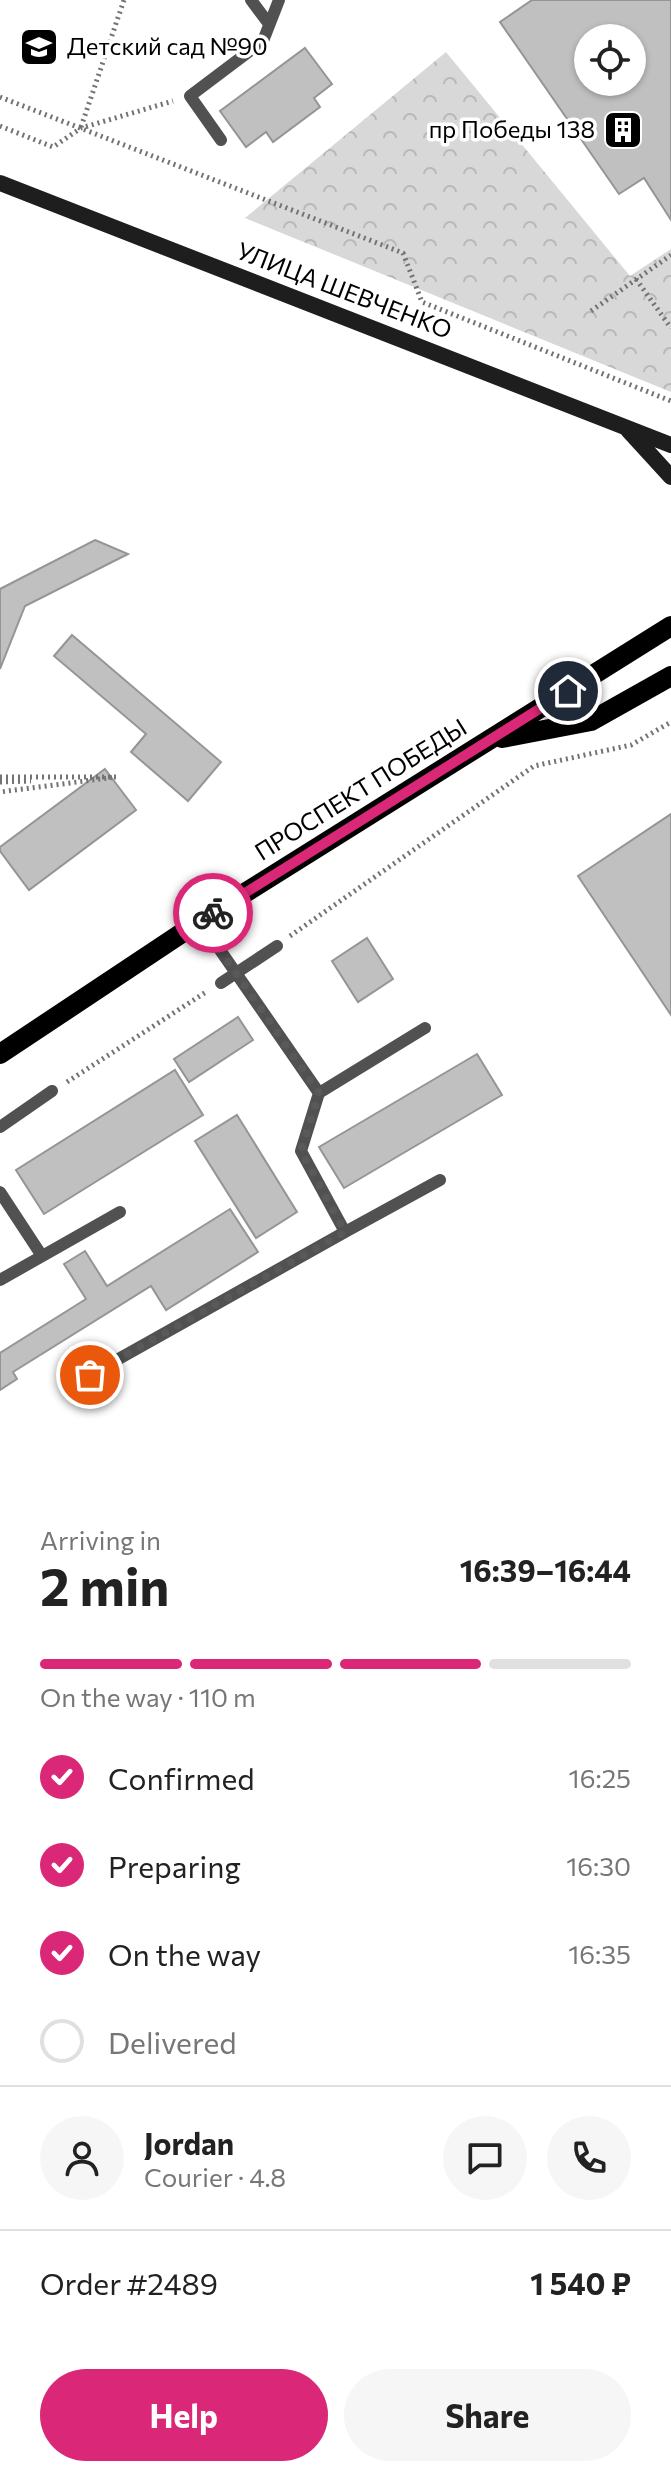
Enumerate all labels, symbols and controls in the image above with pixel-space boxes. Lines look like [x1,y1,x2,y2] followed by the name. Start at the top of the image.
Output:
[574,24,646,96] map controls
[574,24,646,96] button: locate
[18,26,60,68] school or university icon: Детский сад №90
[67,31,268,60] place label: Детский сад №90
[602,109,644,151] building icon: пр Победы 138
[429,114,595,143] place label: пр Победы 138
[233,235,456,344] street label: УЛИЦА ШЕВЧЕНКО
[534,657,602,725] pin
[546,669,590,713] icon: home
[249,712,471,866] street label: ПРОСПЕКТ ПОБЕДЫ
[173,873,253,953] courier
[191,891,235,935] icon: bike
[56,1341,124,1409] pin
[68,1353,112,1397] icon: bag
[40,1524,161,1555] text: Arriving in
[460,1551,631,1588] text: 16:39–16:44
[40,1553,169,1617] text: 2 min
[40,1681,256,1712] text: On the way · 110 m
[40,1755,84,1799] icon: check
[108,1759,255,1796] text: Confirmed
[569,1762,631,1793] text: 16:25
[40,1843,84,1887] icon: check
[108,1847,241,1884] text: Preparing
[566,1850,631,1881] text: 16:30
[40,1931,84,1975] icon: check
[108,1935,261,1972] text: On the way
[568,1938,631,1969] text: 16:35
[108,2023,237,2060] text: Delivered
[40,2116,124,2200] button: person
[443,2116,527,2200] button: chat
[547,2116,631,2200] button: phone
[144,2124,234,2161] text: Jordan
[144,2161,286,2192] text: Courier · 4.8
[40,2264,218,2301] text: Order #2489
[530,2264,631,2301] text: 1 540 ₽
[40,2369,328,2461] button: Help
[344,2369,631,2461] button: Share

